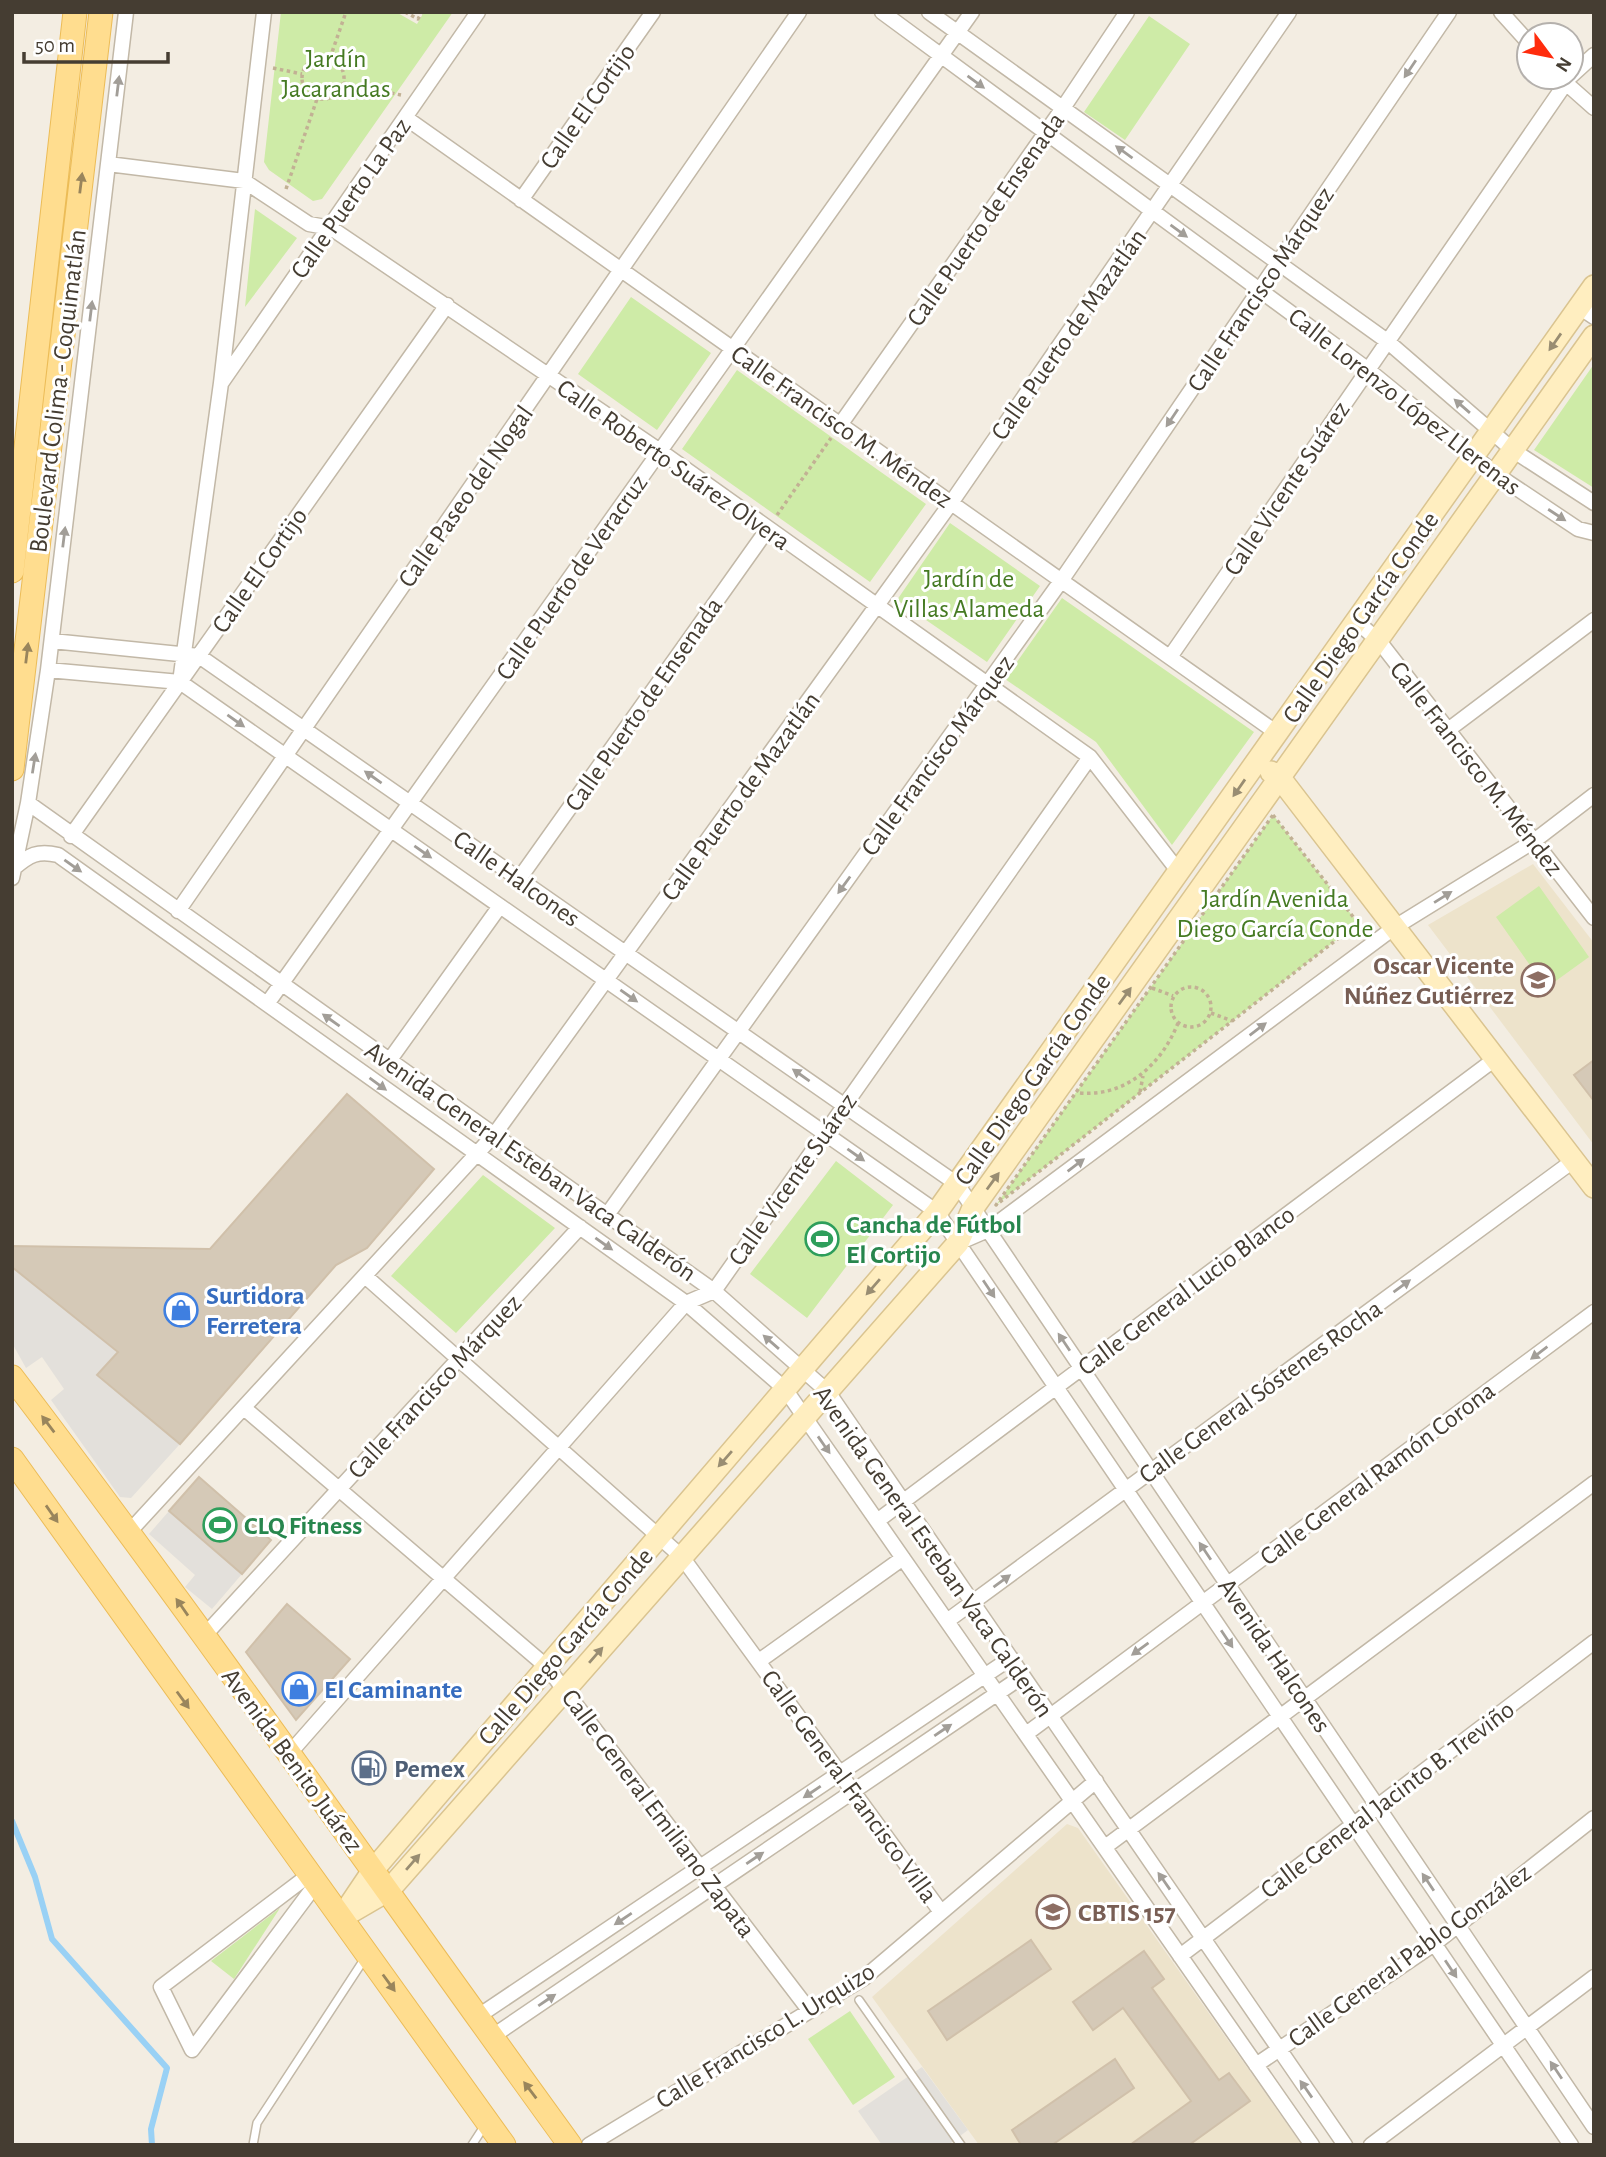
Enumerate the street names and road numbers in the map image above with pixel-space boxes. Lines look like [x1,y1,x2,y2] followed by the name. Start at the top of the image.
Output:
[535,39,640,174] street label: Calle El Cortijo
[902,108,1069,331] street label: Calle Puerto de Ensenada
[286,114,416,283] street label: Calle Puerto La Paz
[1183,182,1339,397] street label: Calle Francisco Márquez
[986,224,1151,445] street label: Calle Puerto de Mazatlán
[25,228,91,554] street label: Boulevard Colima - Coquimatlán
[1283,303,1525,500] street label: Calle Lorenzo López Llerenas
[726,341,957,513] street label: Calle Francisco M. Méndez
[552,374,795,555] street label: Calle Roberto Suárez Olvera
[1219,397,1355,580] street label: Calle Vicente Suárez
[393,401,538,592] street label: Calle Paseo del Nogal
[491,470,652,685] street label: Calle Puerto de Veracruz
[207,503,312,638] street label: Calle El Cortijo
[1278,507,1444,728] street label: Calle Diego García Conde
[560,593,727,816] street label: Calle Puerto de Ensenada
[857,651,1019,861] street label: Calle Francisco Márquez
[1385,657,1568,880] street label: Calle Francisco M. Méndez
[657,687,825,906] street label: Calle Puerto de Mazatlán
[448,826,584,932] street label: Calle Halcones
[950,969,1116,1190] street label: Calle Diego García Conde
[360,1037,701,1287] street label: Avenida General Esteban Vaca Calderón
[724,1089,862,1270] street label: Calle Vicente Suárez
[1073,1201,1300,1381] street label: Calle General Lucio Blanco
[343,1290,526,1484] street label: Calle Francisco Márquez
[1134,1295,1387,1488] street label: Calle General Sóstenes Rocha
[1255,1377,1500,1570] street label: Calle General Ramón Corona
[808,1381,1058,1722] street label: Avenida General Esteban Vaca Calderón
[473,1543,658,1750] street label: Calle Diego García Conde
[1213,1574,1335,1737] street label: Avenida Halcones
[217,1664,368,1858] street label: Avenida Benito Juárez
[756,1666,942,1908] street label: Calle General Francisco Villa
[556,1685,760,1943] street label: Calle General Emiliano Zapata
[1256,1696,1519,1904] street label: Calle General Jacinto B. Treviño
[1284,1859,1536,2052] street label: Calle General Pablo González
[652,1958,879,2114] street label: Calle Francisco L. Urquizo

